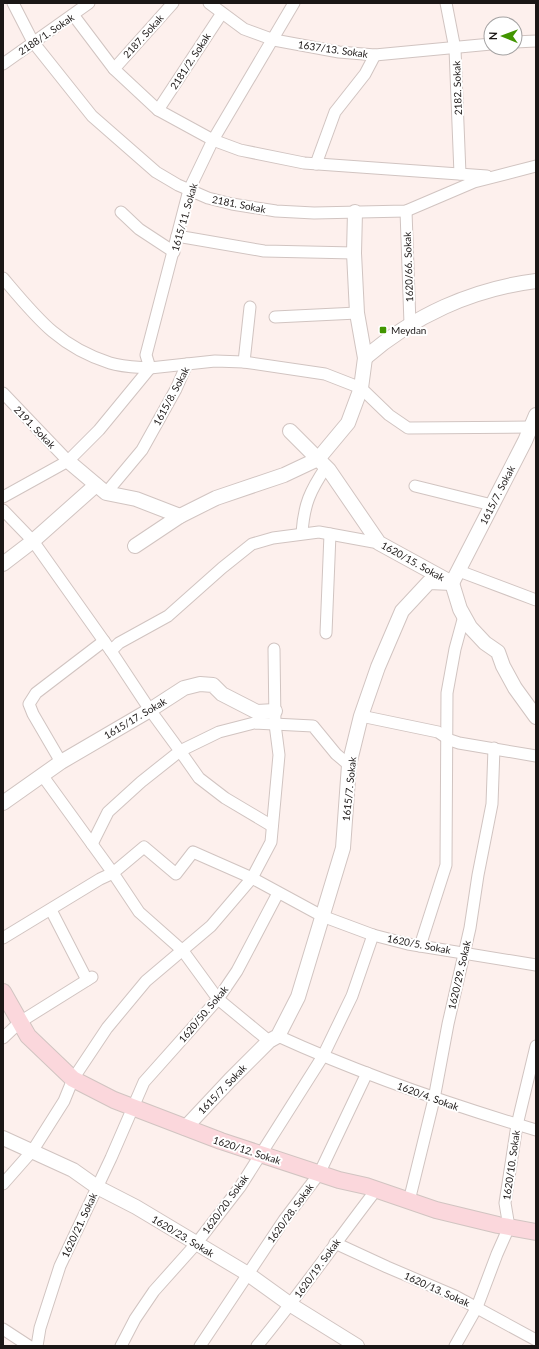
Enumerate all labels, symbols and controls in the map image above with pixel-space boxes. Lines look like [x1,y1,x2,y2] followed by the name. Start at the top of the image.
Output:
[16,10,77,57] street label: 2188/1. Sokak
[120,11,166,60] street label: 2187. Sokak
[483,16,523,56] north arrow
[167,30,213,91] street label: 2181/2. Sokak
[486,31,499,40] text: N
[297,38,370,60] street label: 1637/13. Sokak
[450,60,464,115] street label: 2182. Sokak
[169,181,200,253] street label: 1615/11. Sokak
[211,193,268,215] street label: 2181. Sokak
[401,231,415,302] street label: 1620/66. Sokak
[391,324,426,336] place label: Meydan
[378,325,388,335] marker: Meydan
[151,364,192,427] street label: 1615/8. Sokak
[12,403,59,451] street label: 2191. Sokak
[477,463,517,527] street label: 1615/7. Sokak
[379,539,448,584] street label: 1620/15. Sokak
[102,694,169,741] street label: 1615/17. Sokak
[340,755,358,822] street label: 1615/7. Sokak
[386,932,453,956] street label: 1620/5. Sokak
[445,938,473,1011] street label: 1620/29. Sokak
[176,982,231,1045] street label: 1620/50. Sokak
[195,1061,249,1116] street label: 1615/7. Sokak
[396,1079,461,1113] street label: 1620/4. Sokak
[500,1128,522,1201] street label: 1620/10. Sokak
[212,1133,283,1167] street label: 1620/12. Sokak
[199,1171,251,1236] street label: 1620/20. Sokak
[264,1180,316,1245] street label: 1620/28. Sokak
[59,1190,100,1259] street label: 1620/21. Sokak
[150,1213,217,1260] street label: 1620/23. Sokak
[291,1235,343,1300] street label: 1620/19. Sokak
[402,1269,472,1309] street label: 1620/13. Sokak

